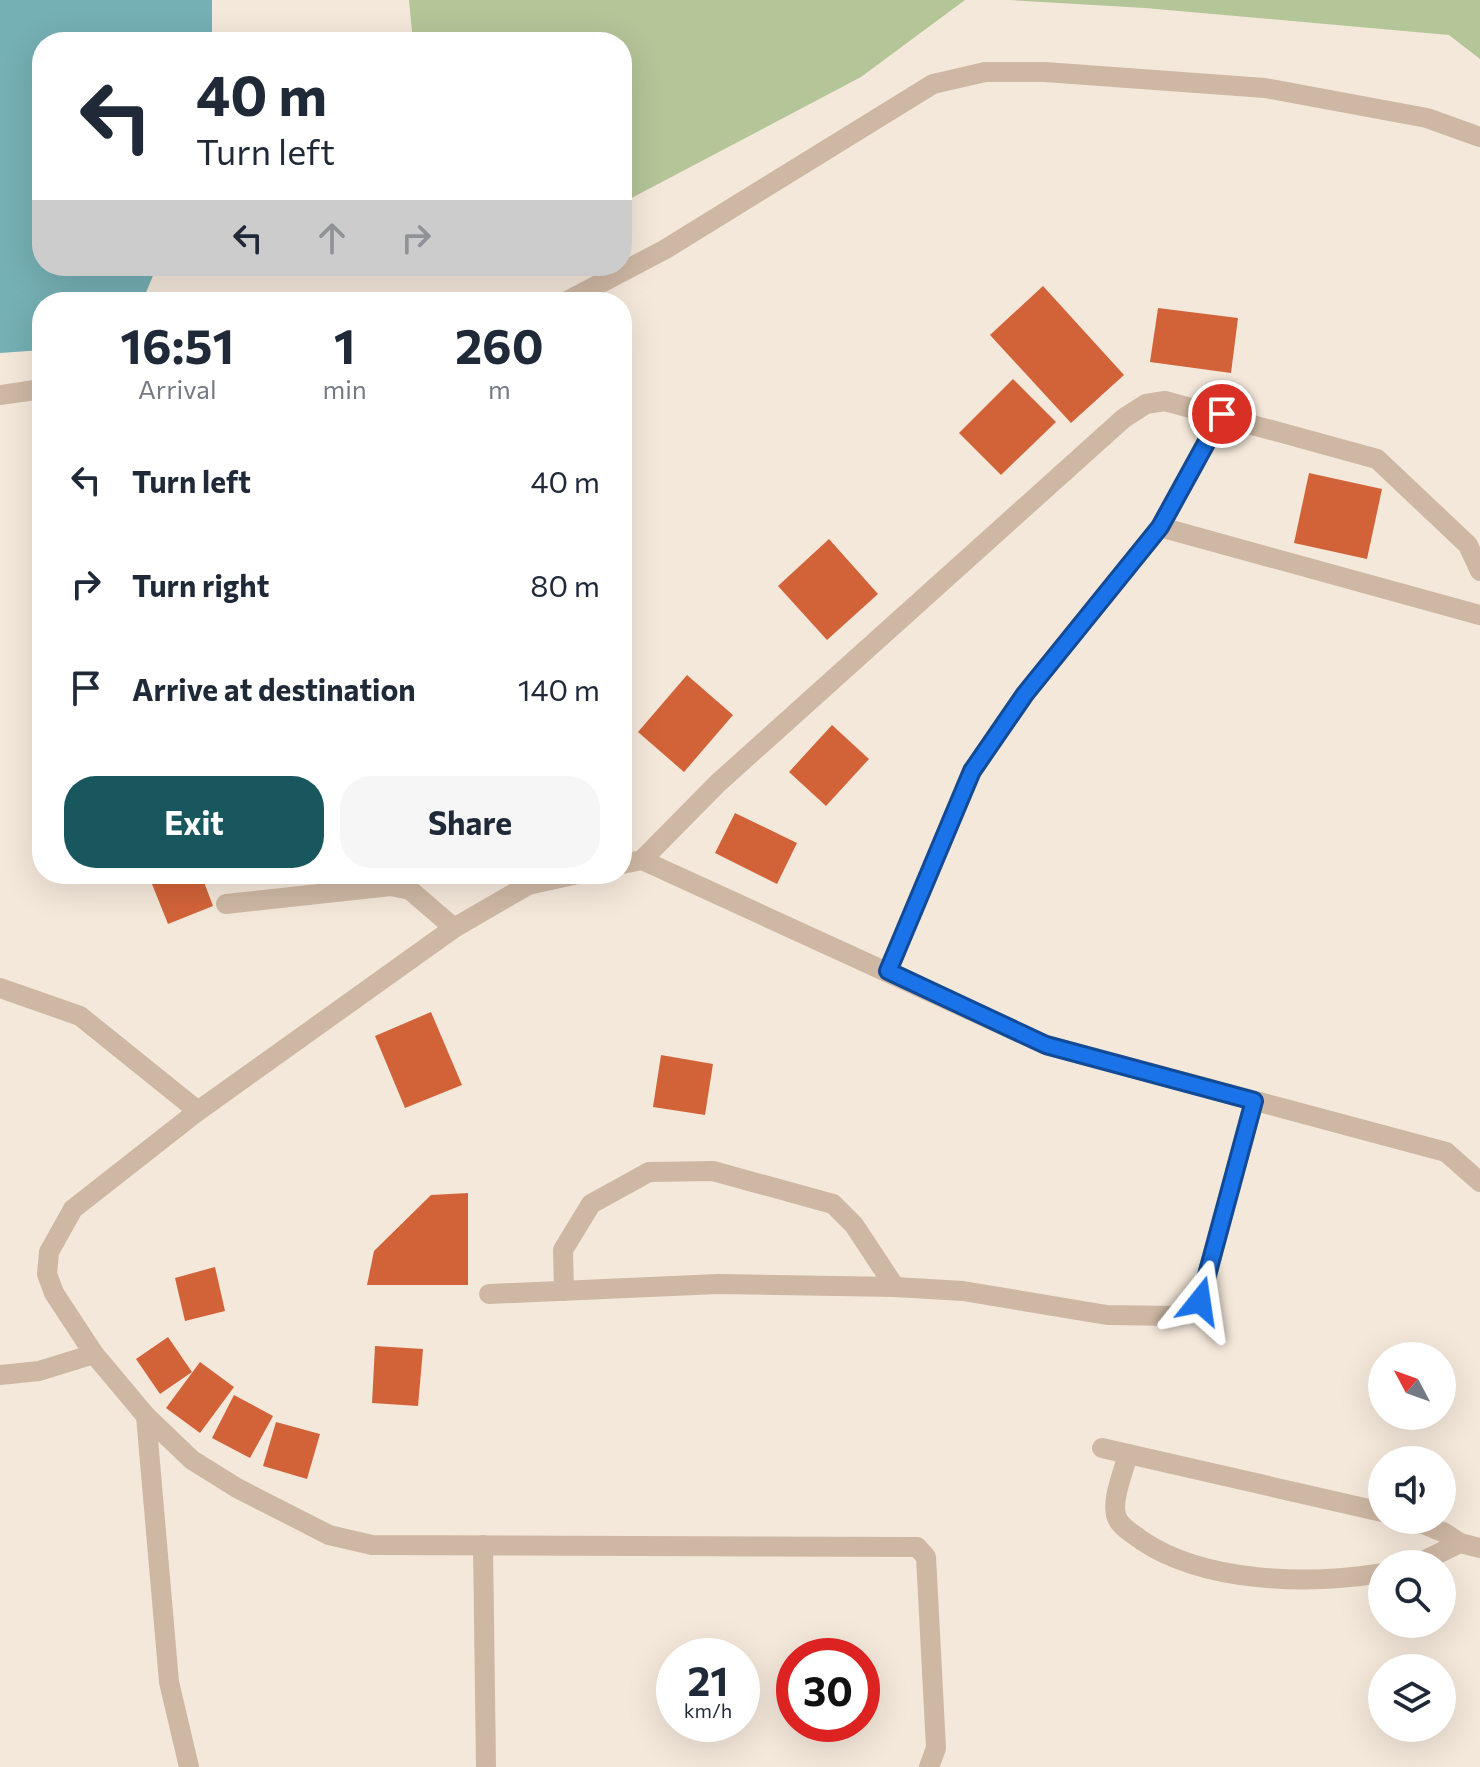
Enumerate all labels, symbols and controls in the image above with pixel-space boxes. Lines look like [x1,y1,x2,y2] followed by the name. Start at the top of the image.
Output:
[196,59,327,128] text: 40 m
[64,64,168,168] icon: left
[196,128,335,172] text: Turn left
[226,216,270,260] icon: left
[310,216,354,260] icon: ahead
[394,216,438,260] icon: right
[120,315,234,374] text: 16:51
[334,315,355,374] text: 1
[455,315,544,374] text: 260
[138,373,217,404] text: Arrival
[322,373,367,404] text: min
[488,373,511,404] text: m
[1188,380,1256,448] pin
[1200,392,1244,436] icon: arrive
[64,458,108,502] icon: left
[132,462,251,499] text: Turn left
[531,462,600,499] text: 40 m
[64,562,108,606] icon: right
[132,566,269,603] text: Turn right
[530,566,600,603] text: 80 m
[64,666,108,710] icon: arrive
[132,670,416,707] text: Arrive at destination
[518,670,600,707] text: 140 m
[64,776,324,868] button: Exit
[340,776,600,868] button: Share
[1158,1259,1242,1343] position arrow
[1368,1342,1456,1430] north arrow
[1368,1342,1456,1742] map controls
[1368,1446,1456,1534] button: sound
[1368,1550,1456,1638] button: search
[776,1638,880,1742] speed limit sign: 30
[1368,1654,1456,1742] button: layers
[688,1655,728,1704] text: 21
[684,1698,732,1722] text: km/h

